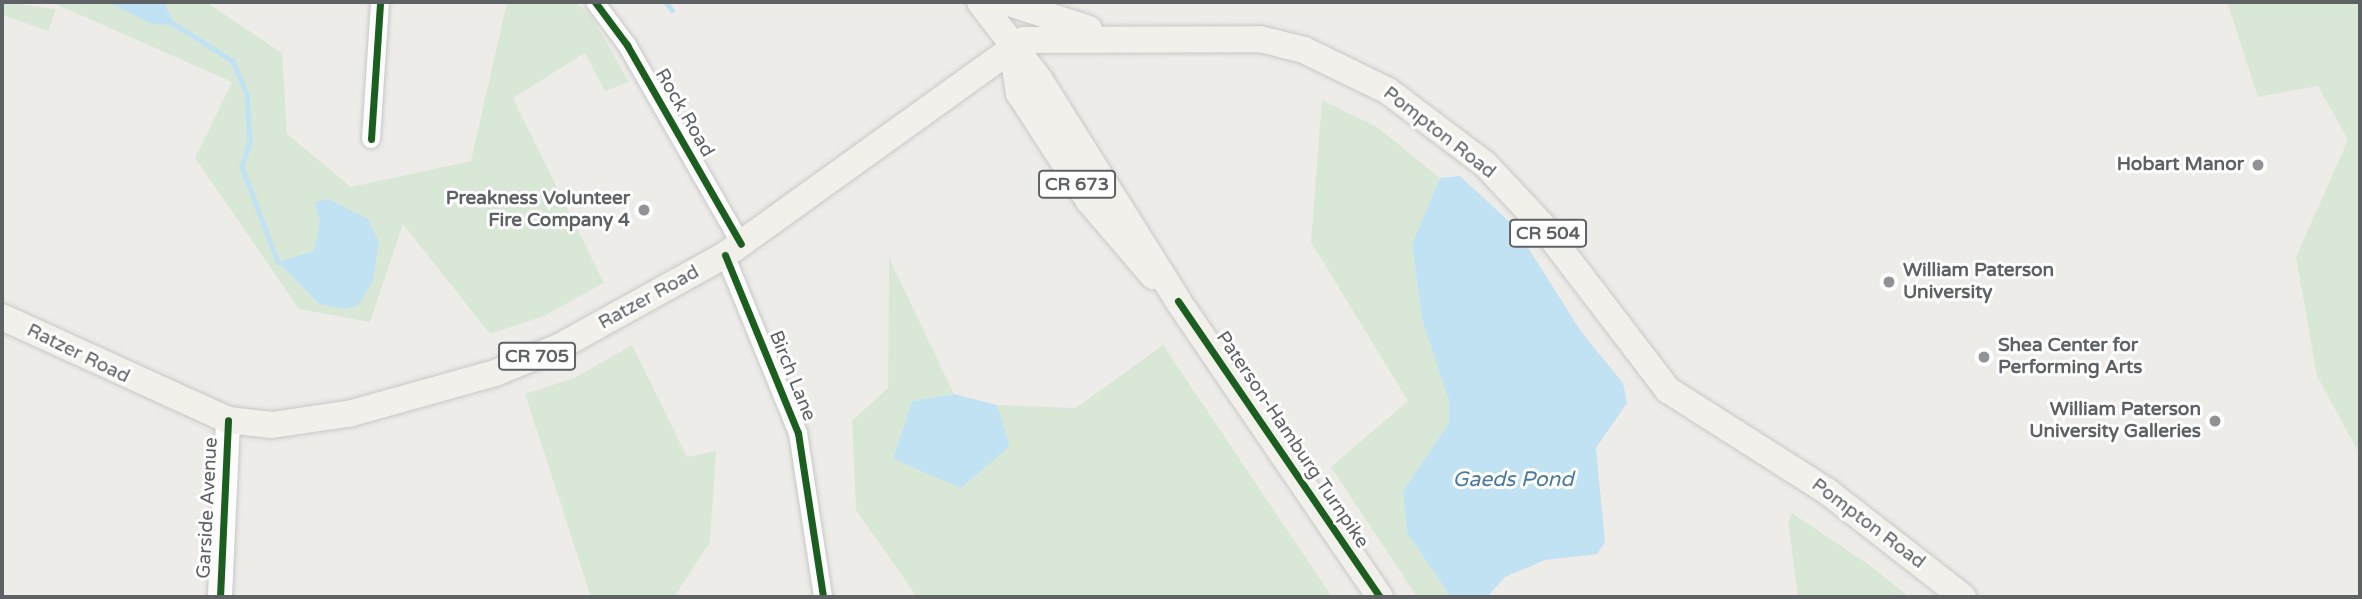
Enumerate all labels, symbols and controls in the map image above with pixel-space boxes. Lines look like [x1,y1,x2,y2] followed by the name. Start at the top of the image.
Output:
[650,65,718,161] street label: Rock Road
[1378,82,1500,184] street label: Pompton Road
[2117,154,2244,176] place label: Hobart Manor
[2250,157,2266,173] marker: Hobart Manor
[1037,169,1117,198] road number: CR 673
[446,188,630,232] place label: Preakness Volunteer Fire Company 4
[636,202,652,218] marker: Preakness Volunteer Fire Company 4
[1508,218,1588,247] road number: CR 504
[1903,260,2054,304] place label: William Paterson University
[595,261,703,335] street label: Ratzer Road
[1881,274,1897,290] marker: William Paterson University
[23,319,133,389] street label: Ratzer Road
[1211,327,1373,553] street label: Paterson-Hamburg Turnpike
[764,328,820,424] street label: Birch Lane
[1998,335,2142,379] place label: Shea Center for Performing Arts
[497,342,577,370] road number: CR 705
[1976,349,1992,365] marker: Shea Center for Performing Arts
[2029,399,2201,443] place label: William Paterson University Galleries
[2207,413,2223,429] marker: William Paterson University Galleries
[193,437,223,579] street label: Garside Avenue
[1452,467,1574,493] water label: Gaeds Pond
[1807,474,1929,574] street label: Pompton Road

